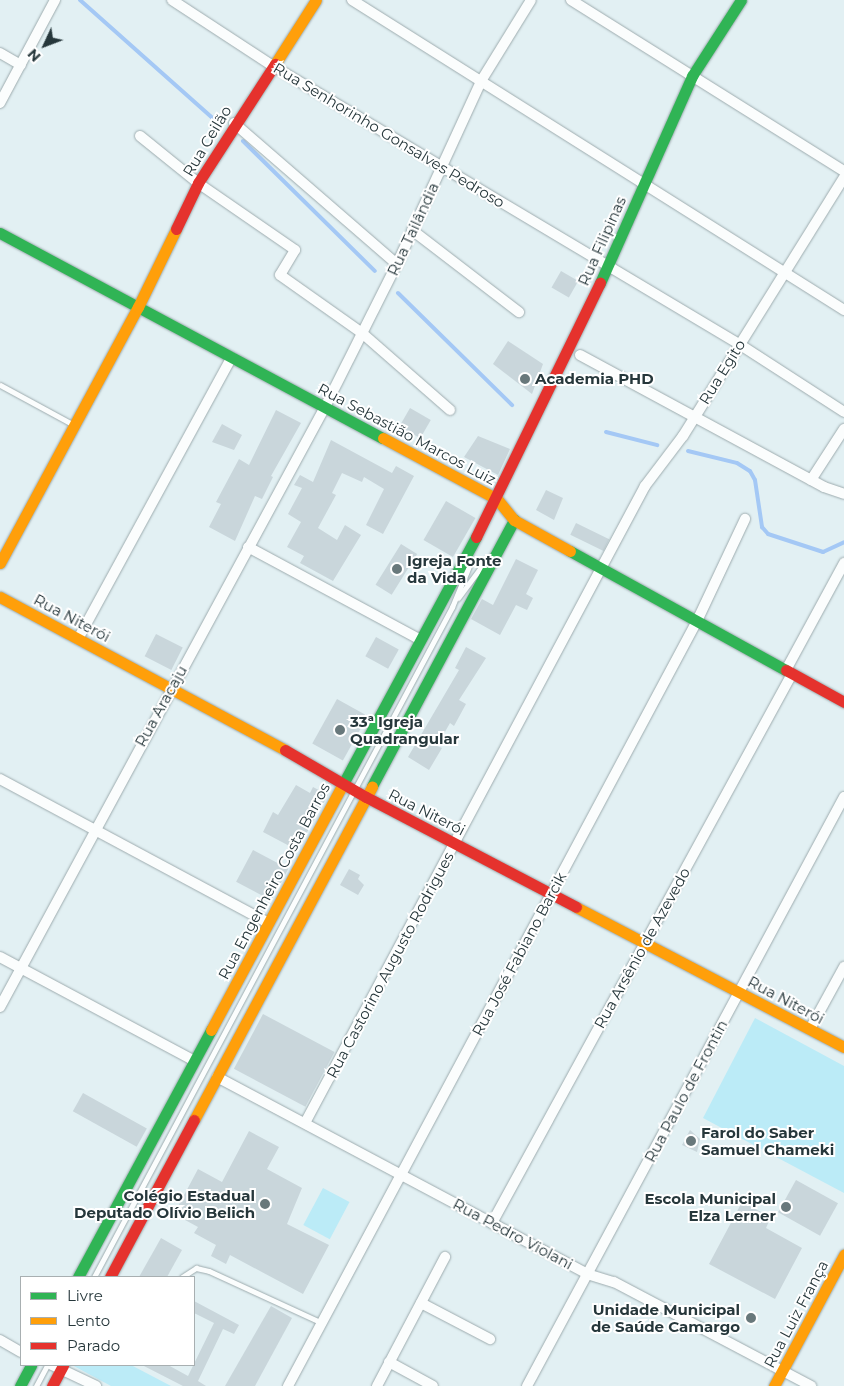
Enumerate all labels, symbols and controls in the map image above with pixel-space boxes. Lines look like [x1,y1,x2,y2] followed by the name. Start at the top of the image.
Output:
[20,20,70,70] north arrow
[24,45,44,66] text: N
[270,59,508,211] street label: Rua Senhorinho Gonsalves Pedroso
[179,102,235,180] street label: Rua Ceilão
[384,179,442,279] street label: Rua Tailândia
[574,194,630,288] street label: Rua Filipinas
[695,336,749,408] street label: Rua Egito
[535,370,654,388] place label: Academia PHD
[519,373,531,385] marker: Academia PHD
[315,379,499,489] street label: Rua Sebastião Marcos Luiz
[407,551,502,586] place label: Igreja Fonte da Vida
[391,563,403,575] marker: Igreja Fonte da Vida
[31,590,113,646] street label: Rua Niterói
[131,662,191,750] street label: Rua Aracaju
[350,712,459,747] place label: 33ª Igreja Quadrangular
[334,724,346,736] marker: 33ª Igreja Quadrangular
[214,780,334,982] street label: Rua Engenheiro Costa Barros
[386,785,468,839] street label: Rua Niterói
[323,849,457,1081] street label: Rua Castorino Augusto Rodrigues
[590,864,694,1032] street label: Rua Arsênio de Azevedo
[468,869,570,1039] street label: Rua José Fabiano Barcik
[745,972,827,1028] street label: Rua Niterói
[641,1017,731,1165] street label: Rua Paulo de Frontin
[701,1123,834,1158] place label: Farol do Saber Samuel Chameki
[685,1135,697,1147] marker: Farol do Saber Samuel Chameki
[74,1186,255,1221] place label: Colégio Estadual Deputado Olívio Belich
[645,1189,776,1224] place label: Escola Municipal Elza Lerner
[450,1195,576,1273] street label: Rua Pedro Violani
[259,1198,271,1210] marker: Colégio Estadual Deputado Olívio Belich
[780,1201,792,1213] marker: Escola Municipal Elza Lerner
[760,1257,832,1371] street label: Rua Luiz França
[20,1276,195,1366] legend
[67,1286,103,1305] text: Livre
[591,1300,740,1335] place label: Unidade Municipal de Saúde Camargo
[67,1311,110,1330] text: Lento
[744,1311,758,1325] marker: Unidade Municipal de Saúde Camargo
[67,1336,120,1355] text: Parado

